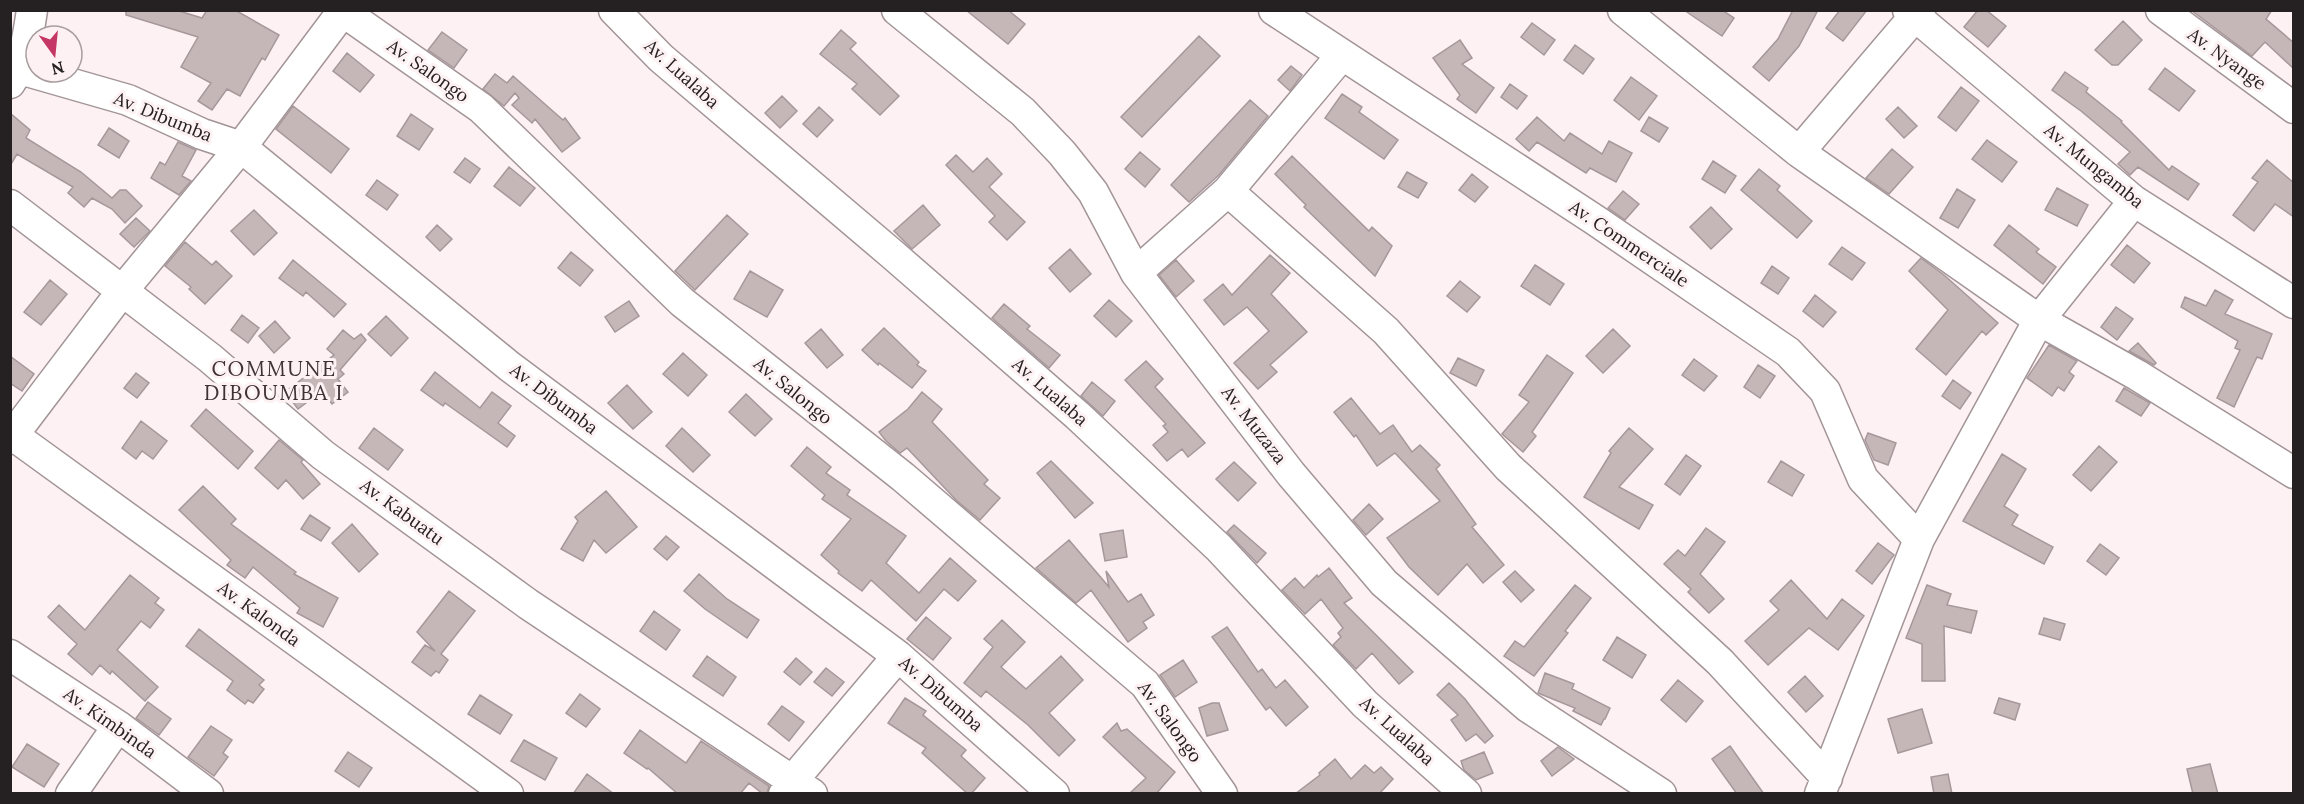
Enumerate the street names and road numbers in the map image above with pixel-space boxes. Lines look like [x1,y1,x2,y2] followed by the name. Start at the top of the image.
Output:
[2183,22,2271,95] street label: Av. Nyange
[382,33,474,107] street label: Av. Salongo
[639,33,725,113] street label: Av. Lualaba
[110,86,216,147] street label: Av. Dibumba
[2039,118,2149,213] street label: Av. Mungamba
[1564,194,1694,292] street label: Av. Commerciale
[749,351,837,429] street label: Av. Salongo
[1007,352,1093,431] street label: Av. Lualaba
[505,358,603,439] street label: Av. Dibumba
[1216,380,1292,468] street label: Av. Muzaza
[355,473,449,550] street label: Av. Kabuatu
[213,575,305,651] street label: Av. Kalonda
[894,650,988,736] street label: Av. Dibumba
[1133,676,1208,767] street label: Av. Salongo
[58,682,161,763] street label: Av. Kimbinda
[1354,690,1440,770] street label: Av. Lualaba

